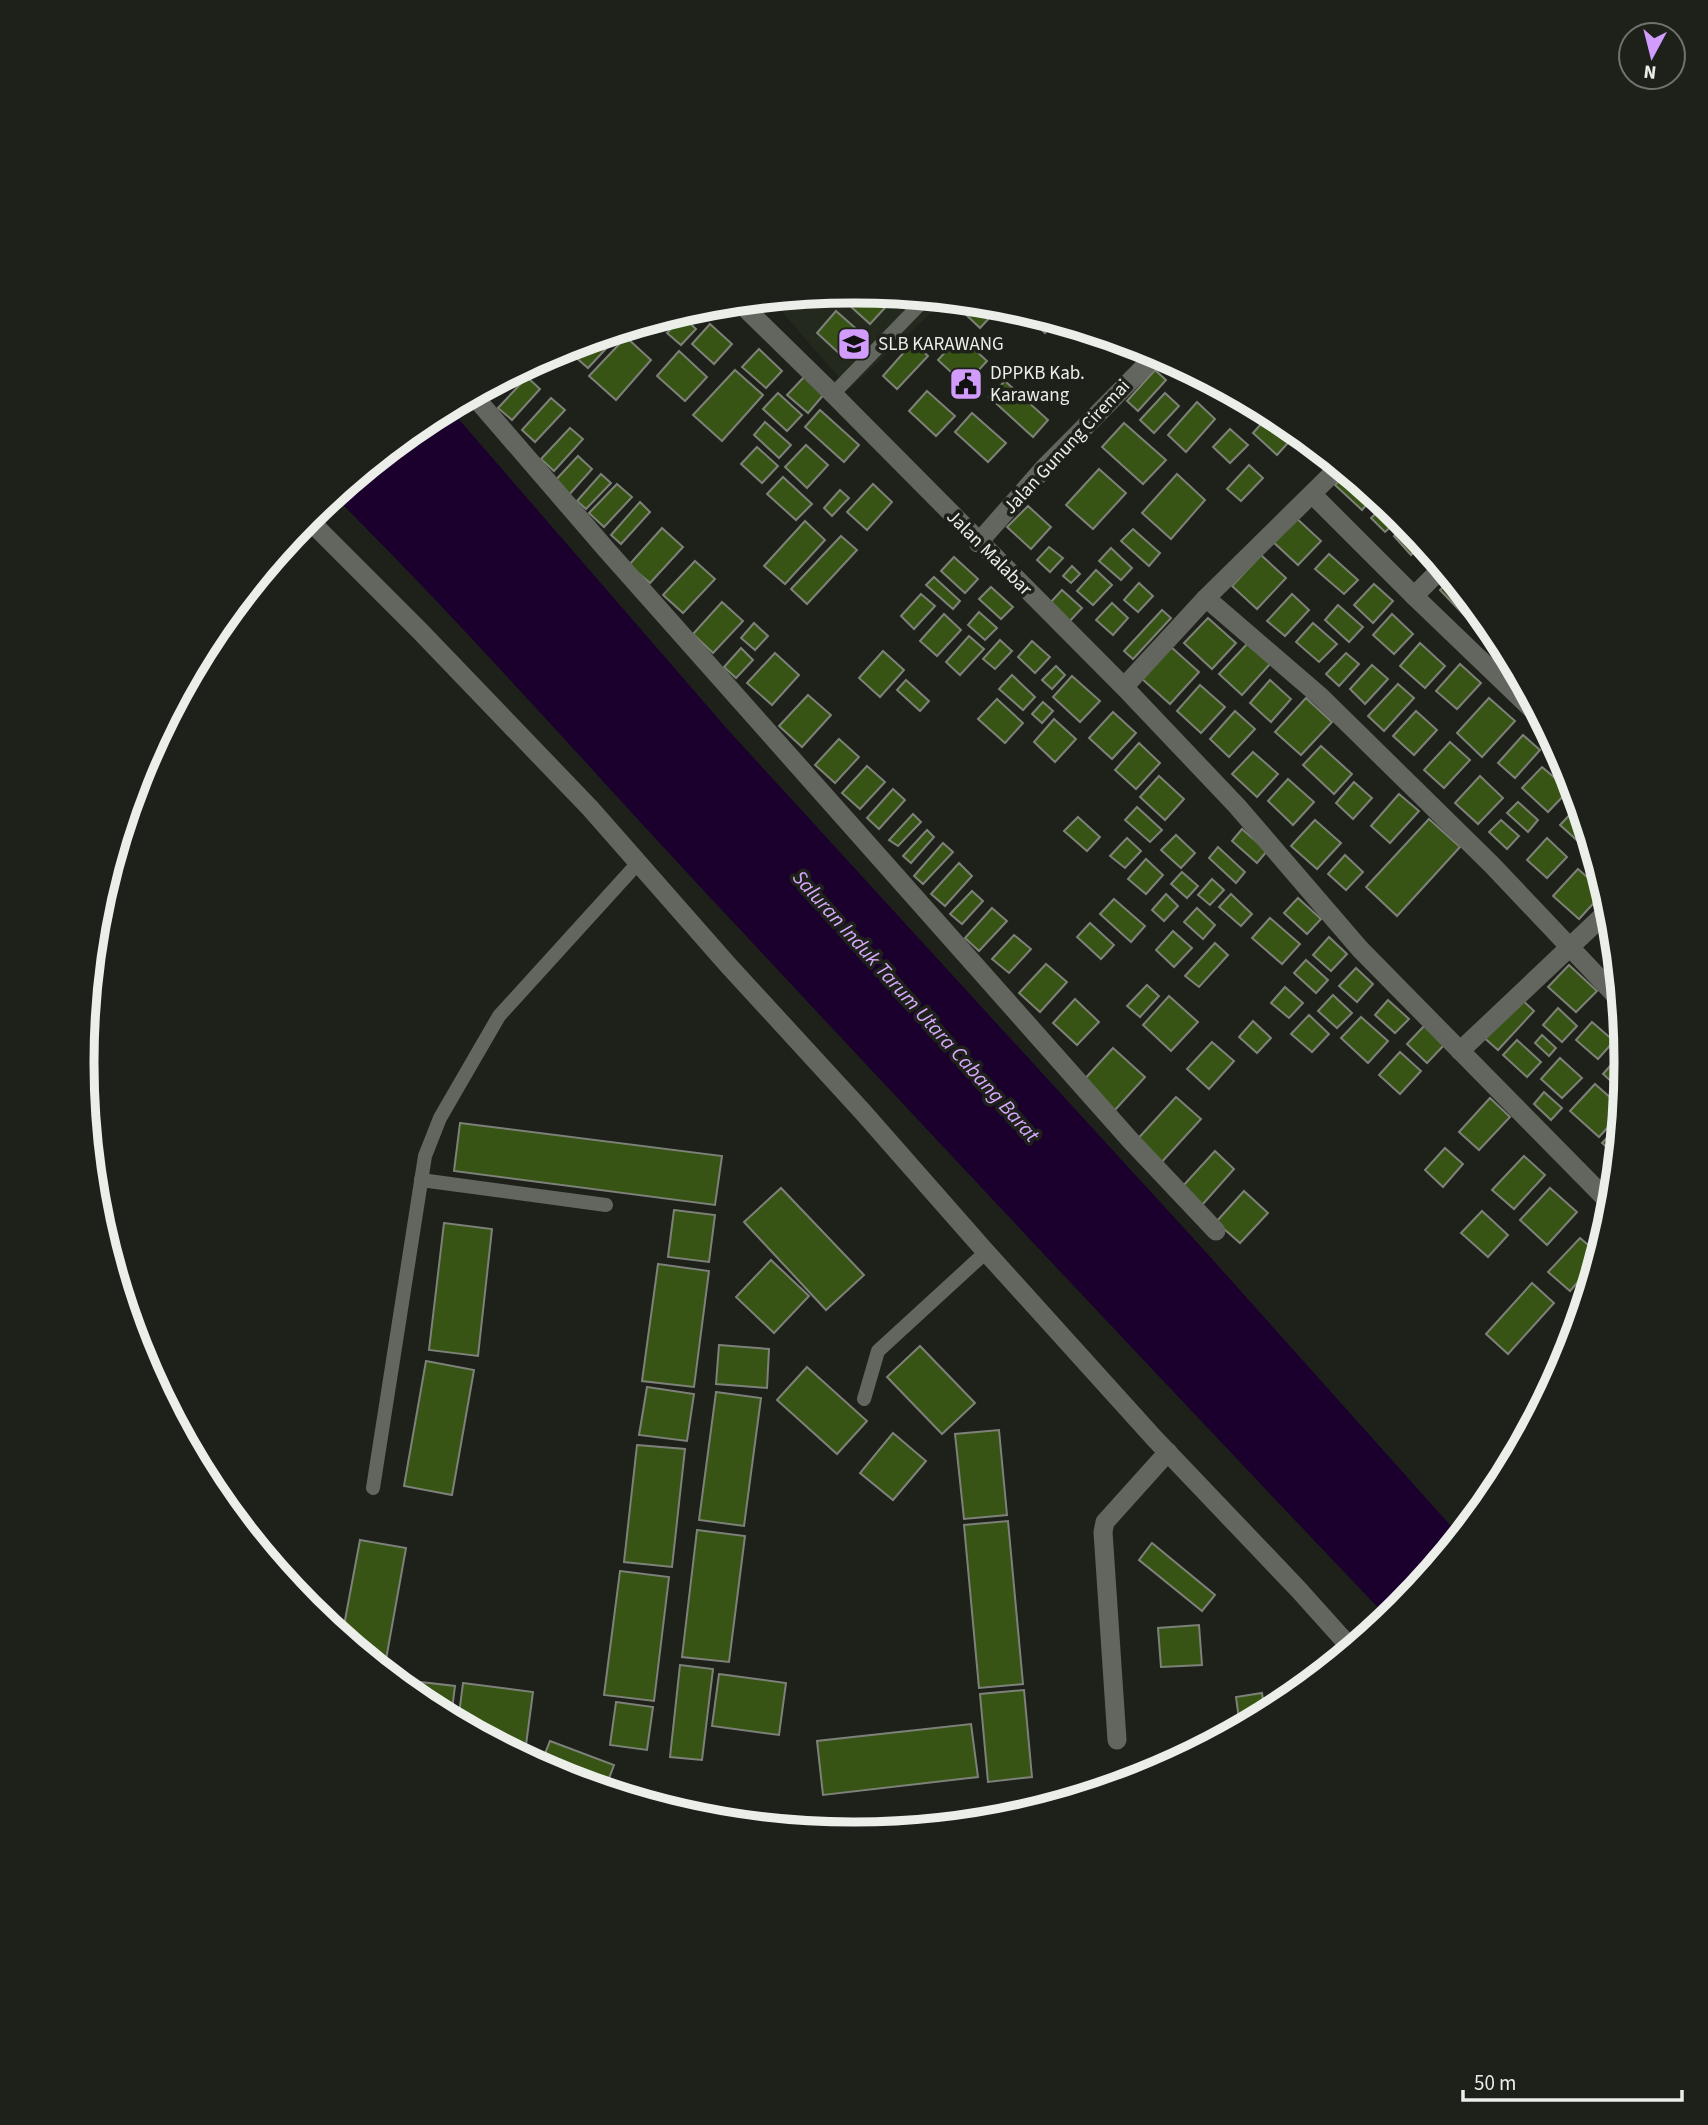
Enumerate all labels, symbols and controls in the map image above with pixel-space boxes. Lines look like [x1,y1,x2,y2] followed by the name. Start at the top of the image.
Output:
[1617,21,1687,91] north arrow
[1642,57,1658,86] text: N
[835,325,873,363] school or university icon: SLB KARAWANG
[878,331,1004,358] place label: SLB KARAWANG
[990,360,1085,409] place label: DPPKB Kab. Karawang
[947,365,985,403] public building icon: DPPKB Kab. Karawang
[997,374,1137,520] street label: Jalan Gunung Ciremai
[940,504,1038,602] street label: Jalan Malabar
[785,863,1047,1150] water label: Saluran Induk Tarum Utara Cabang Barat
[1463,2058,1682,2102] scale bar
[1474,2068,1516,2098] text: 50 m

